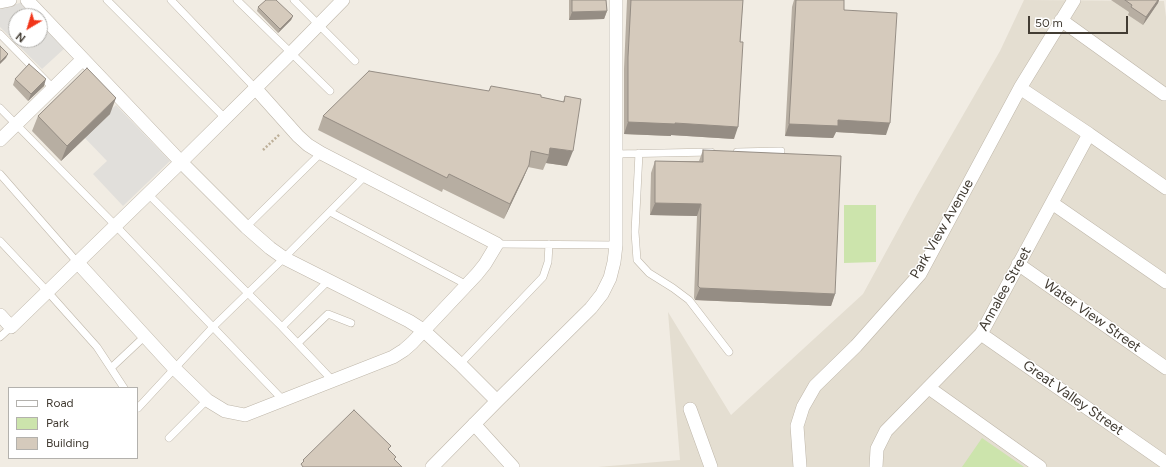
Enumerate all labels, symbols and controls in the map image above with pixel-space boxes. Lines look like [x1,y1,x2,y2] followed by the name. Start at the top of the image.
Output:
[8,8,48,48] north arrow
[1030,8,1130,34] scale bar
[1035,16,1063,30] text: 50 m
[14,29,28,45] text: N
[907,176,977,282] street label: Park View Avenue
[975,244,1035,334] street label: Annalee Street
[1040,276,1144,356] street label: Water View Street
[1020,357,1126,439] street label: Great Valley Street
[8,387,138,459] legend
[46,396,74,410] text: Road
[46,416,69,430] text: Park
[46,436,89,450] text: Building

